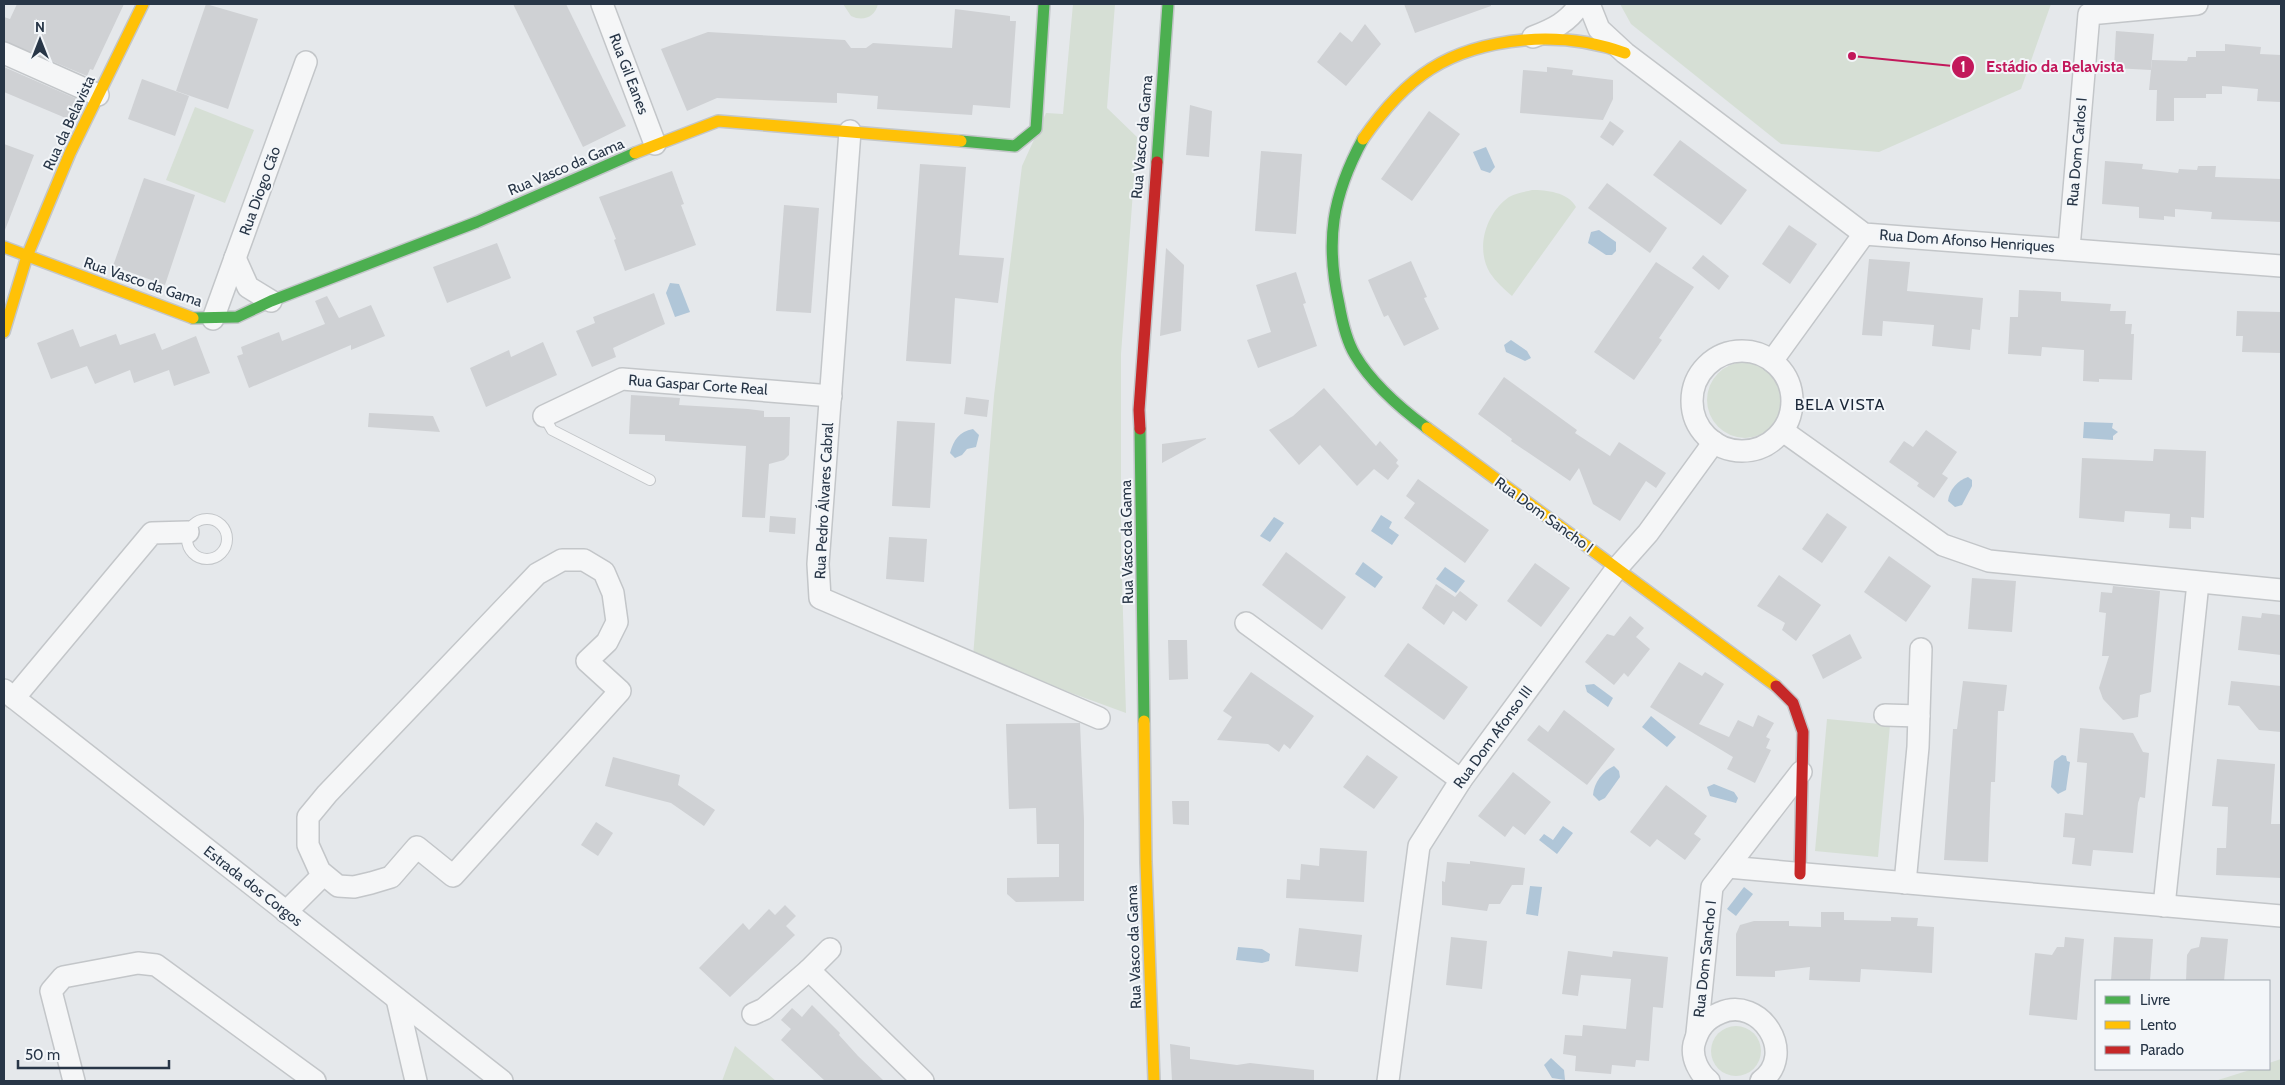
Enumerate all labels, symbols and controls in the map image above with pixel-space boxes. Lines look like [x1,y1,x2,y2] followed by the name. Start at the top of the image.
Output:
[15,15,65,65] north arrow
[35,18,45,36] text: N
[605,31,653,117] street label: Rua Gil Eanes
[1951,51,2134,82] callout: Estádio da Belavista
[1986,57,2124,76] text: Estádio da Belavista
[1960,58,1966,76] text: 1
[39,72,99,173] street label: Rua da Belavista
[1128,74,1156,200] street label: Rua Vasco da Gama
[2063,97,2091,207] street label: Rua Dom Carlos I
[505,134,627,200] street label: Rua Vasco da Gama
[236,144,284,238] street label: Rua Diogo Cão
[1879,226,2055,256] street label: Rua Dom Afonso Henriques
[81,253,205,311] street label: Rua Vasco da Gama
[628,371,769,399] street label: Rua Gaspar Corte Real
[1795,395,1885,414] district label: BELA VISTA
[810,422,837,580] street label: Rua Pedro Álvares Cabral
[1491,473,1597,557] street label: Rua Dom Sancho I
[1117,479,1137,604] street label: Rua Vasco da Gama
[1450,682,1536,792] street label: Rua Dom Afonso III
[200,842,306,930] street label: Estrada dos Corgos
[1123,884,1145,1009] street label: Rua Vasco da Gama
[1690,900,1720,1018] street label: Rua Dom Sancho I
[2095,980,2270,1070] legend
[2140,991,2171,1009] text: Livre
[2140,1016,2177,1034] text: Lento
[18,1038,169,1070] scale bar
[2140,1041,2184,1059] text: Parado
[25,1046,60,1064] text: 50 m

